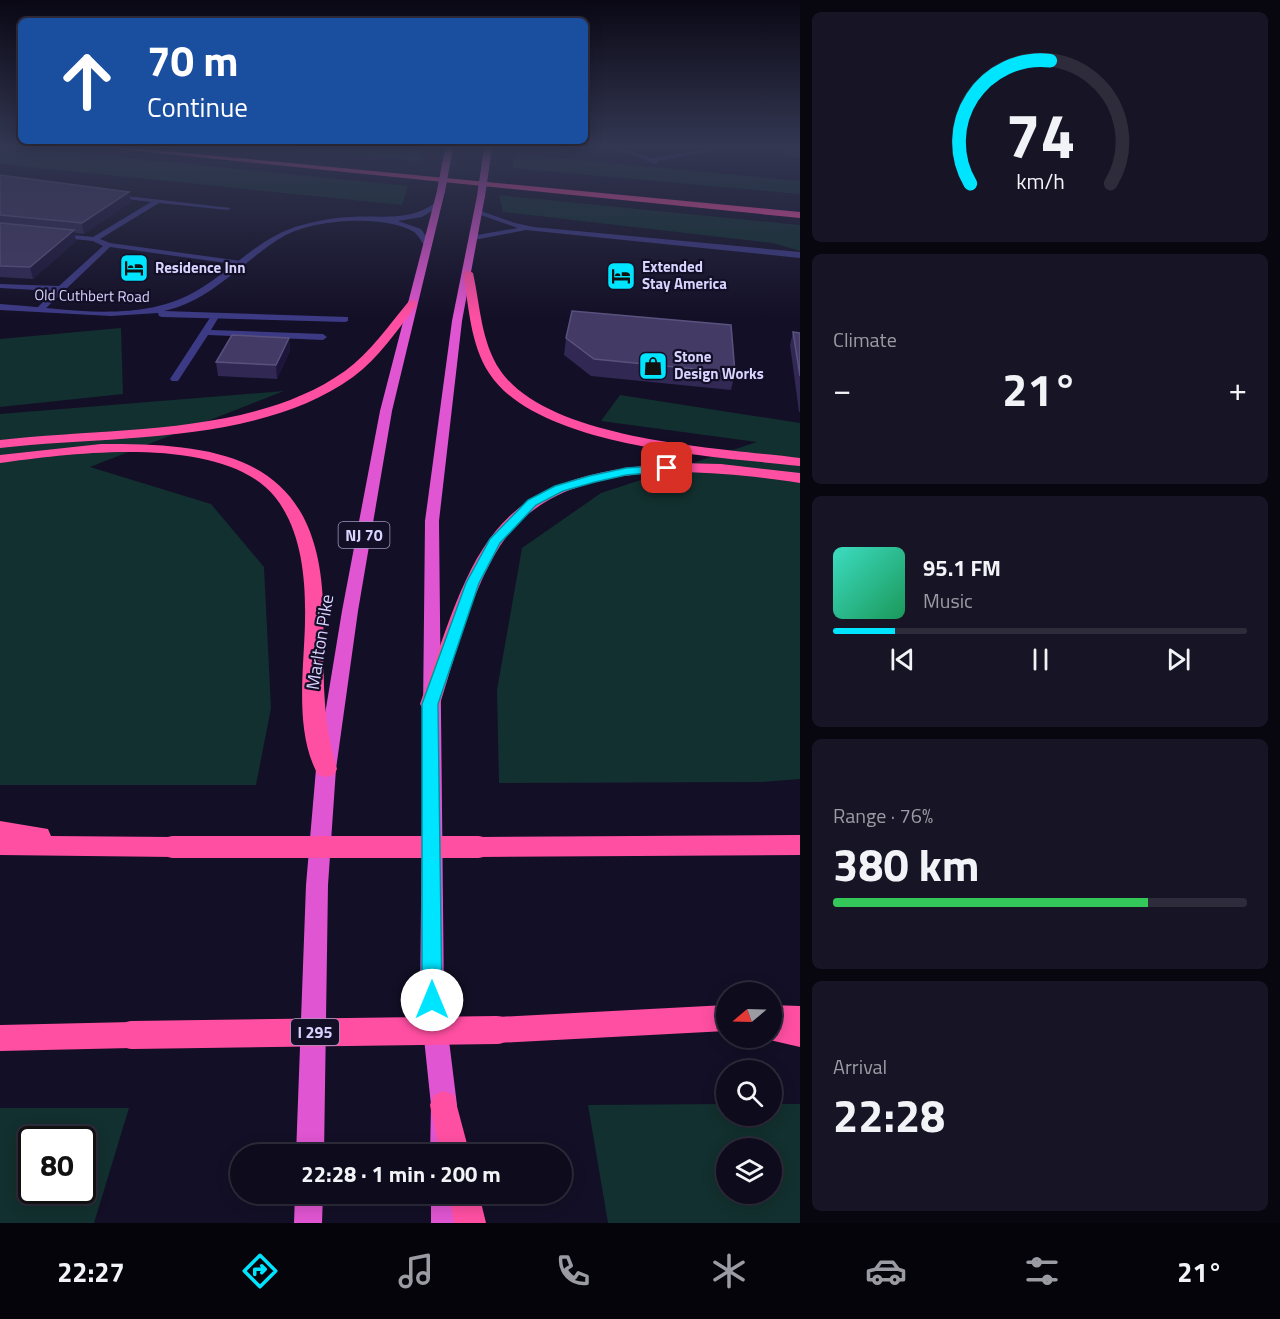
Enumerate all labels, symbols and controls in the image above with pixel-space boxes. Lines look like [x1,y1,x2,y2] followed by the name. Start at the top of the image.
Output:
[147,28,239,92] text: 70 m
[48,42,126,120] icon: ahead
[147,86,248,127] text: Continue
[1005,87,1075,182] text: 74
[1016,165,1064,197] text: km/h
[118,252,150,284] hotel icon: Residence Inn
[642,255,727,295] place label: Extended Stay America
[155,256,245,279] place label: Residence Inn
[605,260,637,292] hotel icon: Extended Stay America
[34,283,150,308] street label: Old Cuthbert Road
[833,324,897,355] text: Climate
[674,345,764,385] place label: Stone Design Works
[637,350,669,382] shop icon: Stone Design Works
[1002,355,1078,423] text: 21°
[833,364,851,414] text: −
[1229,364,1247,414] text: +
[641,442,692,493] pin
[650,451,683,484] icon: arrive
[338,522,389,548] road number: NJ 70
[923,551,1001,585] text: 95.1 FM
[923,585,973,616] text: Music
[299,592,340,691] street label: Marlton Pike
[886,643,919,676] icon: previous
[1024,643,1057,676] icon: pause
[1162,643,1195,676] icon: next
[833,800,933,831] text: Range · 76%
[833,830,979,898] text: 380 km
[400,968,464,1032] position arrow
[716,982,782,1048] north arrow
[716,982,782,1204] map controls
[291,1019,339,1045] road number: I 295
[833,1051,887,1082] text: Arrival
[716,1060,782,1126] button: search
[833,1081,945,1149] text: 22:28
[18,1126,96,1204] speed limit sign: 80
[716,1138,782,1204] button: layers
[301,1157,501,1191] text: 22:28 · 1 min · 200 m
[239,1250,281,1292] icon: directions
[395,1250,437,1292] icon: music
[552,1250,594,1292] icon: phone
[708,1250,750,1292] icon: climate
[865,1250,907,1292] icon: car
[1021,1250,1063,1292] icon: filters
[57,1251,125,1292] text: 22:27
[1177,1251,1223,1292] text: 21°

